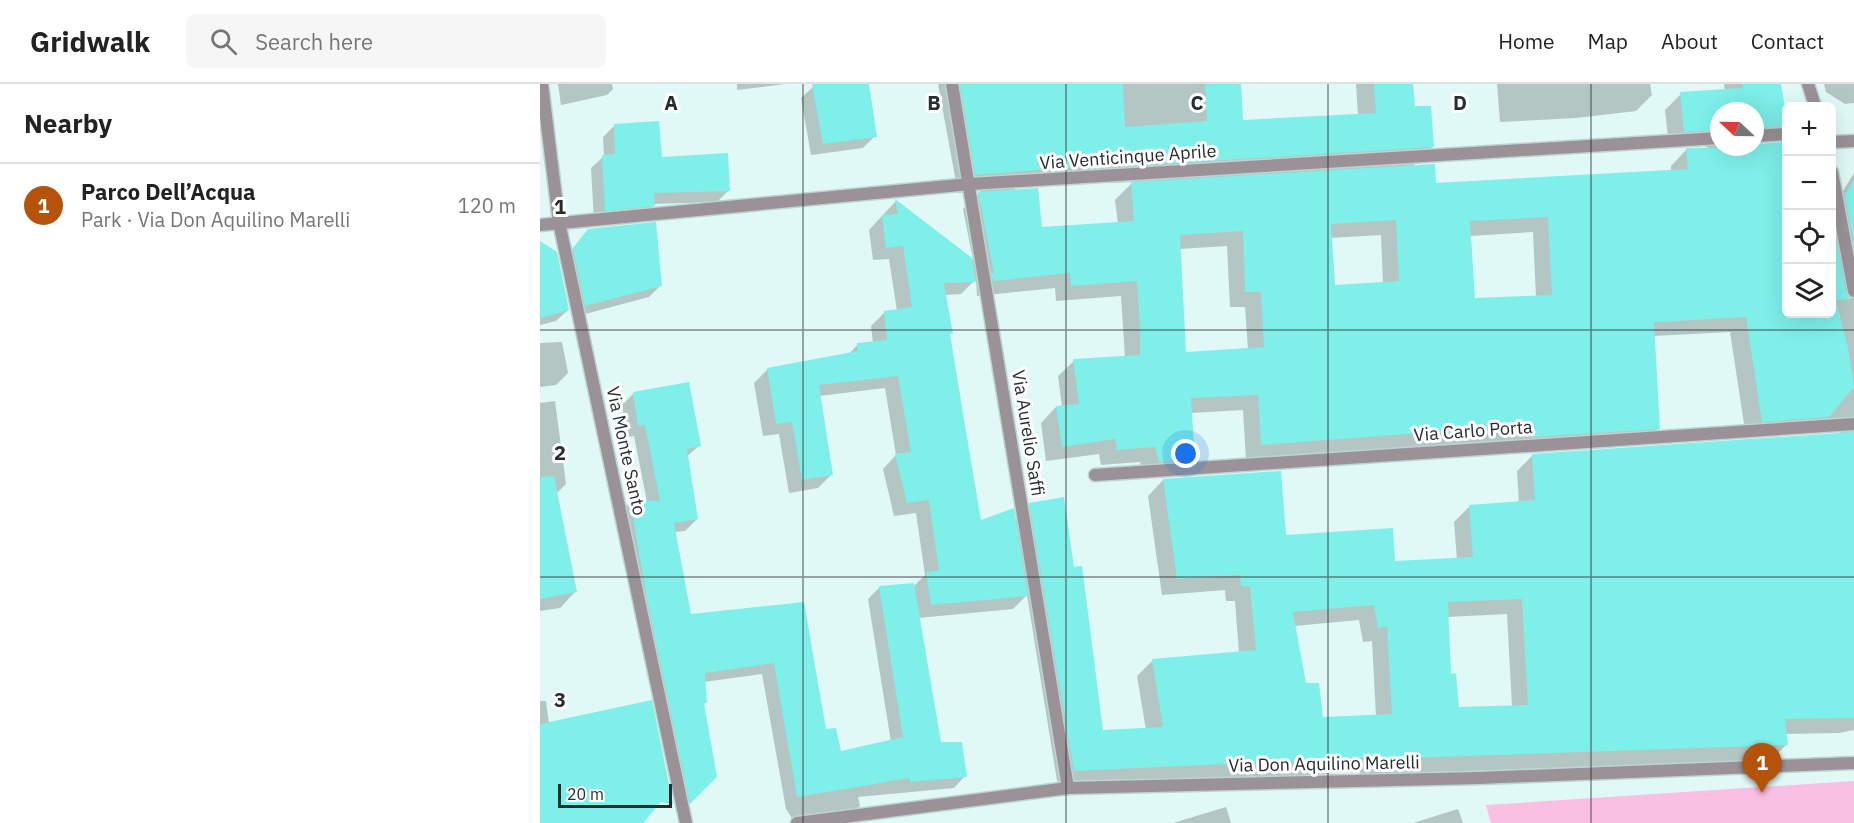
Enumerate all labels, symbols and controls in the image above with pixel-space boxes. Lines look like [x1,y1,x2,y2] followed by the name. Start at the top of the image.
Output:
[186,14,606,68] search box
[30,23,150,60] text: Gridwalk
[207,25,240,58] icon: search
[255,27,373,56] text: Search here
[1498,27,1555,55] text: Home
[1588,27,1628,55] text: Map
[1661,27,1718,55] text: About
[1751,27,1824,55] text: Contact
[664,89,678,116] text: A
[927,89,941,116] text: B
[1190,89,1204,116] text: C
[1453,89,1467,116] text: D
[1710,102,1764,156] north arrow
[1782,102,1836,318] map controls
[1782,102,1836,156] button: +
[24,106,112,140] text: Nearby
[1039,139,1217,174] street label: Via Venticinque Aprile
[1782,156,1836,210] button: −
[81,177,256,206] text: Parco Dell’Acqua
[38,192,50,219] text: 1
[458,192,516,219] text: 120 m
[554,193,566,220] text: 1
[81,206,350,233] text: Park · Via Don Aquilino Marelli
[1782,210,1836,264] button: locate
[1782,264,1836,318] button: layers
[1007,368,1050,498] street label: Via Aurelio Saffi
[602,384,651,517] street label: Via Monte Santo
[1413,415,1534,446] street label: Via Carlo Porta
[554,439,566,466] text: 2
[1171,439,1200,468] your location
[554,686,566,713] text: 3
[1742,744,1782,793] pin: 1
[1228,750,1420,777] street label: Via Don Aquilino Marelli
[558,781,672,808] scale bar
[567,784,604,804] text: 20 m

